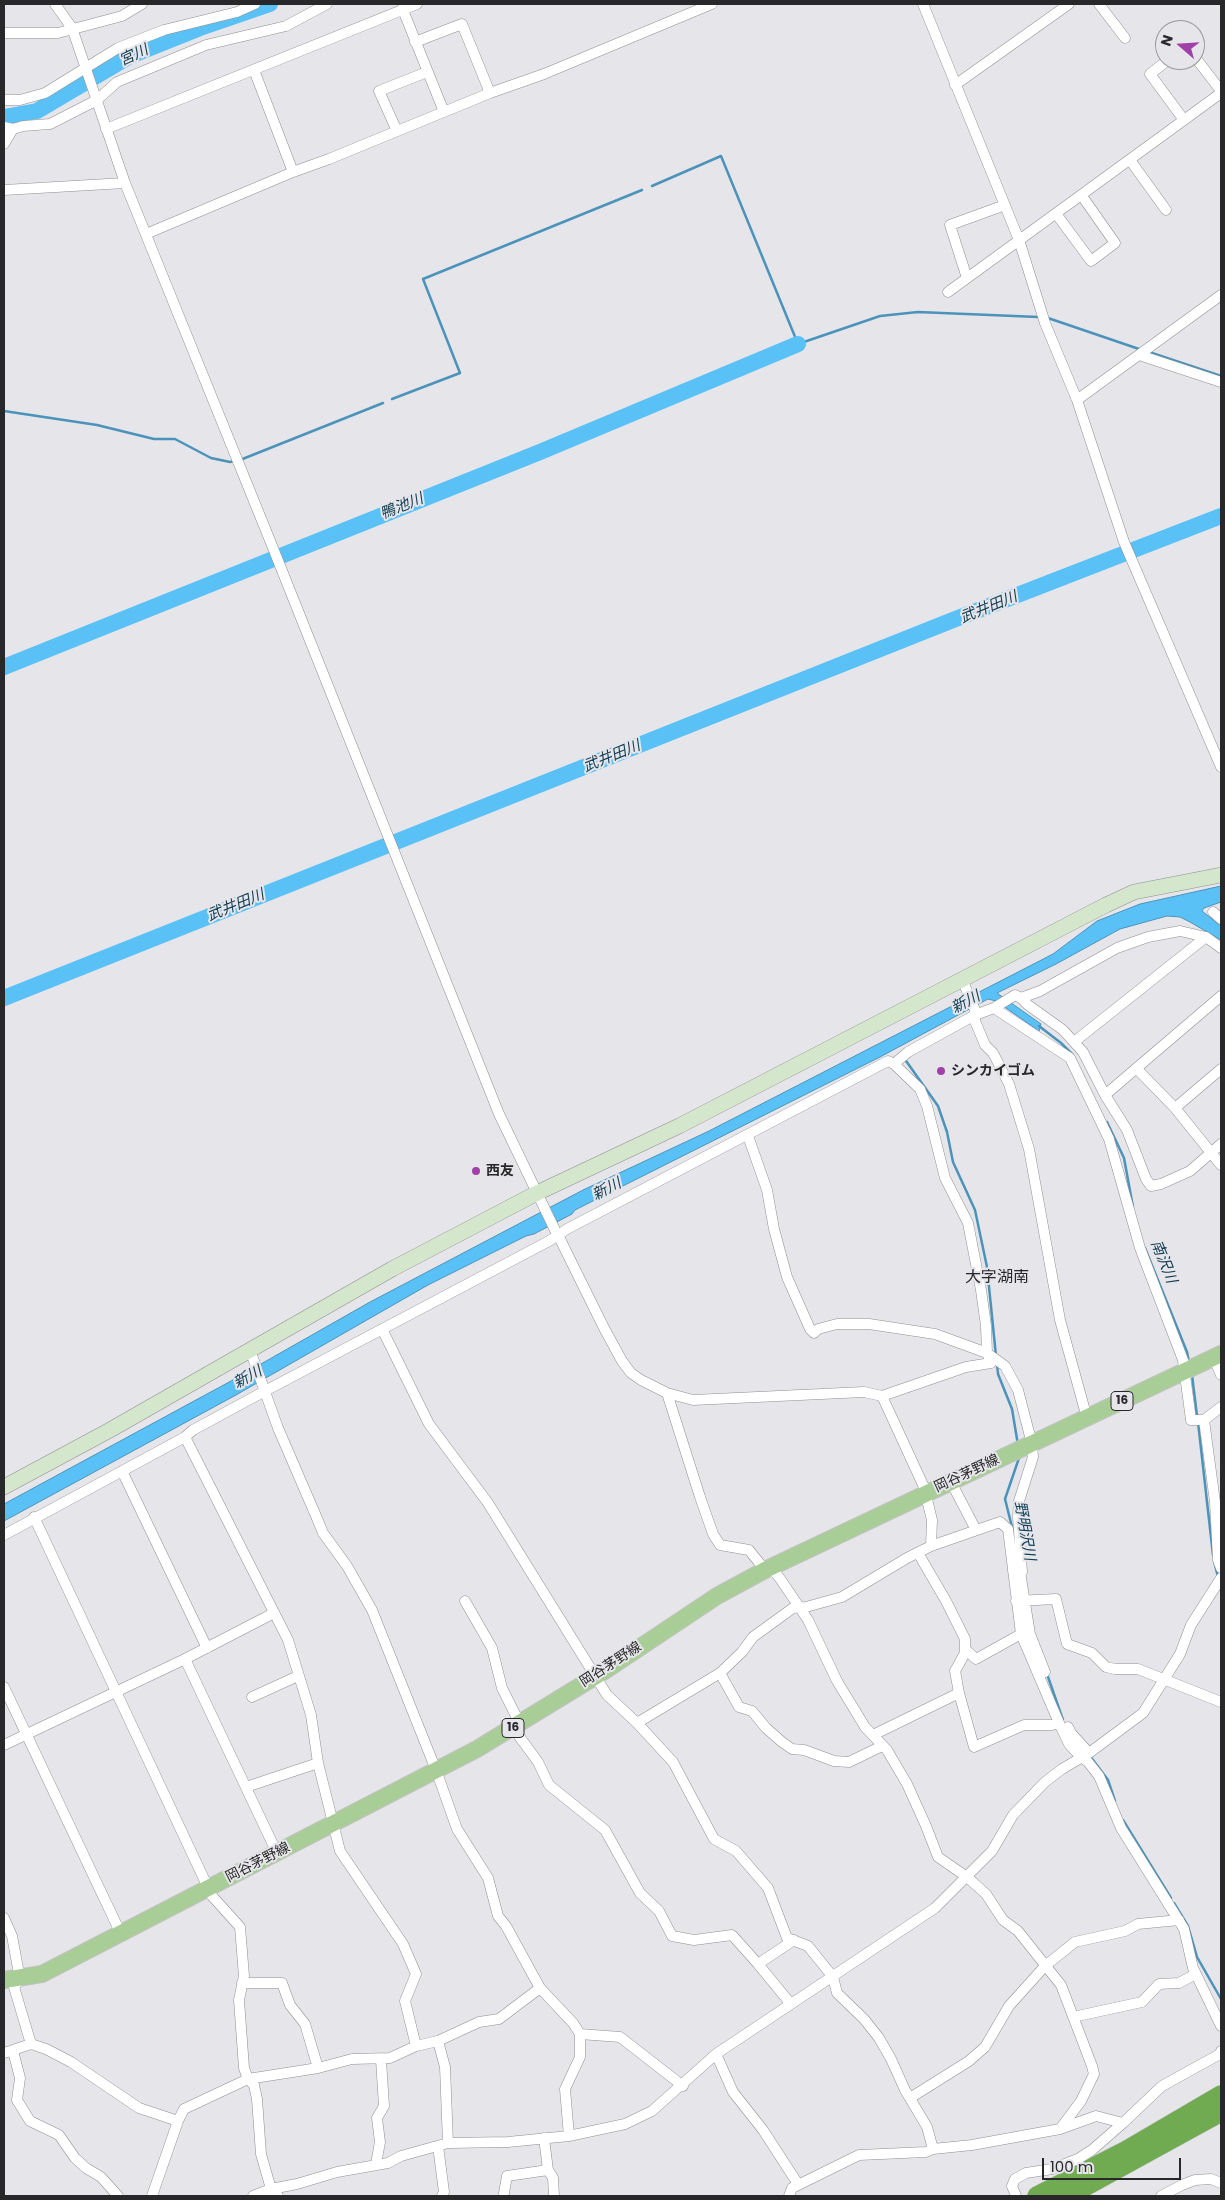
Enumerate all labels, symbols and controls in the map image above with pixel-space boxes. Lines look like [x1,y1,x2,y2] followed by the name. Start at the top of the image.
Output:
[1155,20,1205,70] north arrow
[1156,32,1178,49] text: N
[117,42,151,70] water label: 宮川
[378,490,426,524] water label: 鴨池川
[958,588,1020,628] water label: 武井田川
[581,737,643,777] water label: 武井田川
[205,886,267,926] water label: 武井田川
[949,988,983,1018] water label: 新川
[951,1063,1035,1079] place label: シンカイゴム
[935,1065,947,1077] marker: シンカイゴム
[486,1163,514,1179] place label: 西友
[470,1165,482,1177] marker: 西友
[590,1175,624,1205] water label: 新川
[1146,1238,1180,1286] water label: 南沢川
[965,1268,1029,1288] district label: 大字湖南
[231,1363,265,1393] water label: 新川
[1111,1392,1133,1410] road number: 16
[932,1452,1002,1496] street label: 岡谷茅野線
[1010,1500,1038,1562] water label: 野明沢川
[577,1639,645,1691] street label: 岡谷茅野線
[502,1719,524,1738] road number: 16
[223,1840,293,1886] street label: 岡谷茅野線
[1045,2148,1184,2180] scale bar
[1050,2156,1093,2177] text: 100 m

